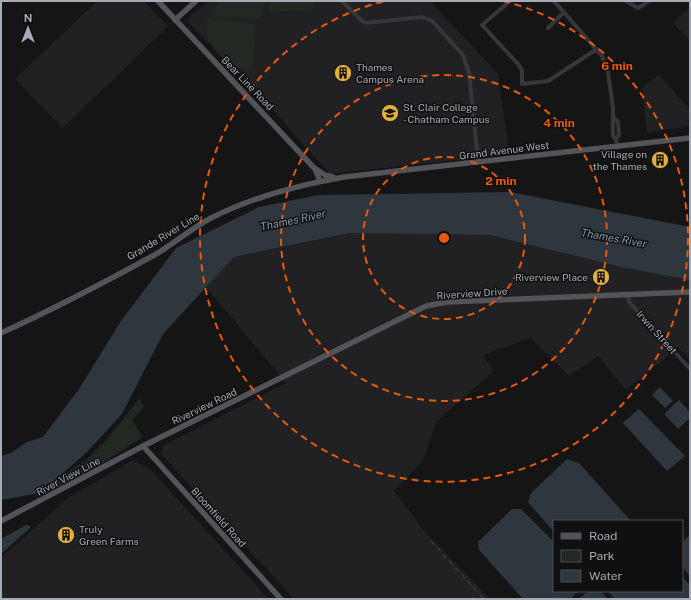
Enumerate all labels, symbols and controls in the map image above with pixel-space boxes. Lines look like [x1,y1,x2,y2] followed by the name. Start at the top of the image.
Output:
[8,8,48,48] north arrow
[24,12,32,24] text: N
[219,54,277,112] street label: Bear Line Road
[601,59,633,73] text: 6 min
[356,61,424,85] place label: Thames Campus Arena
[333,63,353,83] building icon: Thames Campus Arena
[403,101,490,125] place label: St. Clair College - Chatham Campus
[380,103,400,123] school or university icon: St. Clair College - Chatham Campus
[543,116,575,130] text: 4 min
[458,139,550,161] street label: Grand Avenue West
[593,148,647,172] place label: Village on the Thames
[650,150,670,170] building icon: Village on the Thames
[485,174,517,188] text: 2 min
[259,207,328,233] water label: Thames River
[125,210,202,262] street label: Grande River Line
[580,226,649,250] water label: Thames River
[437,231,451,245] centre of rings
[591,267,611,287] building icon: Riverview Place
[515,271,588,283] place label: Riverview Place
[436,285,508,301] street label: Riverview Drive
[634,308,680,356] street label: Irwin Street
[170,385,238,427] street label: Riverview Road
[34,454,102,498] street label: River View Line
[189,485,249,549] street label: Bloomfield Road
[553,520,683,592] legend
[79,523,139,547] place label: Truly Green Farms
[56,525,76,545] building icon: Truly Green Farms
[589,529,617,543] text: Road
[589,549,615,563] text: Park
[589,569,623,583] text: Water

